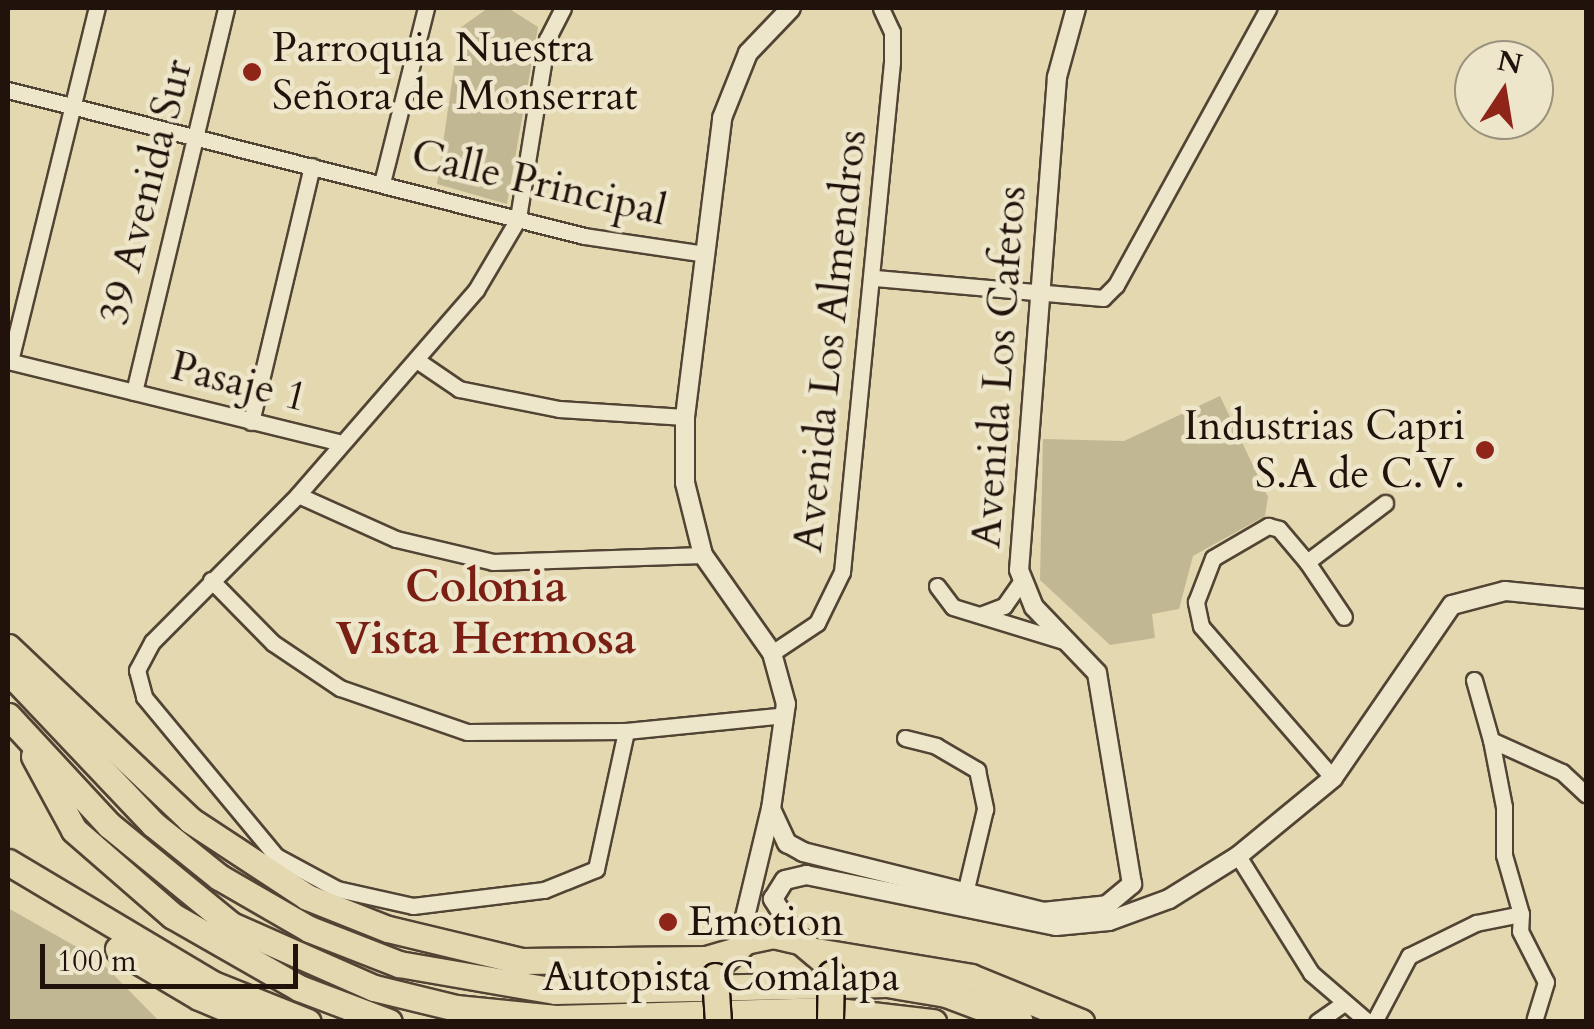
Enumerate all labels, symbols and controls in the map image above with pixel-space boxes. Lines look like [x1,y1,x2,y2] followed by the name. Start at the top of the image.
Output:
[272,23,637,121] place label: Parroquia Nuestra Señora de Monserrat
[1454,40,1554,140] north arrow
[1494,41,1526,84] text: N
[89,54,203,330] street label: 39 Avenida Sur
[241,61,263,83] marker: Parroquia Nuestra Señora de Monserrat
[783,127,877,555] street label: Avenida Los Almendros
[407,129,671,237] street label: Calle Principal
[961,184,1037,550] street label: Avenida Los Cafetos
[166,341,312,423] street label: Pasaje 1
[1184,401,1465,500] place label: Industrias Capri S.A de C.V.
[1474,439,1496,461] marker: Industrias Capri S.A de C.V.
[336,560,636,666] district label: Colonia Vista Hermosa
[688,897,844,947] place label: Emotion
[657,911,679,933] marker: Emotion
[45,924,302,986] scale bar
[57,941,137,982] text: 100 m
[542,952,900,1002] street label: Autopista Comalapa

